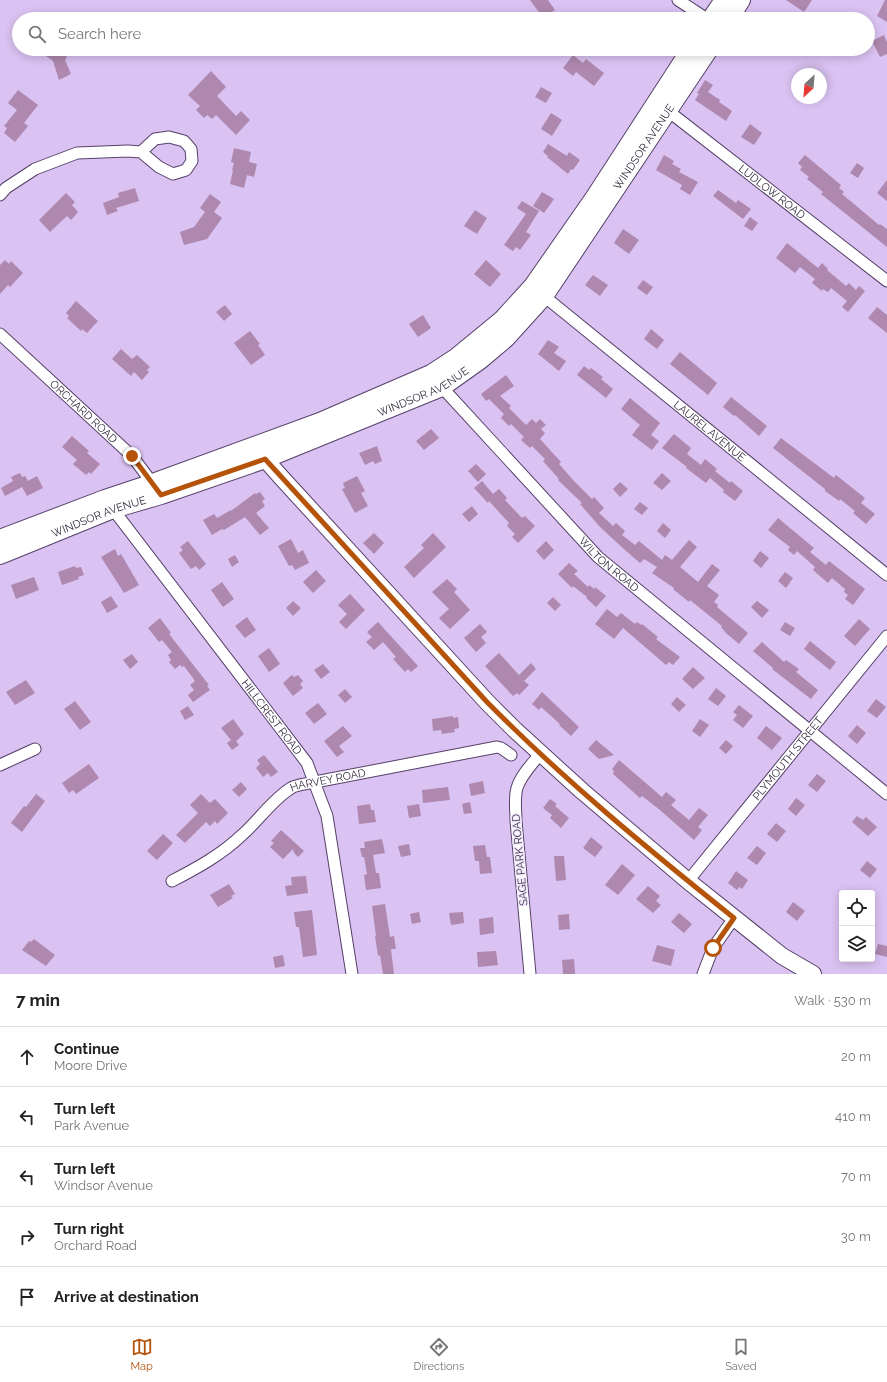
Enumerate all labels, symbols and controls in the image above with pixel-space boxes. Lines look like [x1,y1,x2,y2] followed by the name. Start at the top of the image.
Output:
[12,12,875,56] search box
[26,23,48,45] icon: search
[58,25,141,43] text: Search here
[791,68,827,104] north arrow
[611,101,677,192] street label: WINDSOR AVENUE
[736,162,808,222] street label: LUDLOW ROAD
[376,364,471,419] street label: WINDSOR AVENUE
[47,377,120,446] street label: ORCHARD ROAD
[671,398,748,464] street label: LAUREL AVENUE
[123,447,141,465] route end
[50,493,148,540] street label: WINDSOR AVENUE
[576,534,642,594] street label: WILTON ROAD
[239,677,305,757] street label: HILLCREST ROAD
[750,714,826,803] street label: PLYMOUTH STREET
[288,766,367,794] street label: HARVEY ROAD
[509,813,530,906] street label: SAGE PARK ROAD
[839,890,875,962] map controls
[839,890,875,926] button: locate
[839,926,875,962] button: layers
[704,939,722,957] route start
[16,990,60,1010] text: 7 min
[794,993,871,1008] text: Walk · 530 m
[54,1040,119,1058] text: Continue
[16,1046,38,1068] icon: ahead
[841,1049,871,1064] text: 20 m
[54,1058,127,1073] text: Moore Drive
[54,1100,115,1118] text: Turn left
[16,1106,38,1128] icon: left
[835,1109,871,1124] text: 410 m
[54,1118,129,1133] text: Park Avenue
[54,1160,115,1178] text: Turn left
[16,1166,38,1188] icon: left
[841,1169,871,1184] text: 70 m
[54,1178,153,1193] text: Windsor Avenue
[54,1220,124,1238] text: Turn right
[16,1226,38,1248] icon: right
[841,1229,871,1244] text: 30 m
[54,1238,137,1253] text: Orchard Road
[16,1286,38,1308] icon: arrive
[54,1288,199,1306] text: Arrive at destination
[130,1336,153,1373] tab: Map
[414,1336,464,1373] tab: Directions
[725,1336,757,1373] tab: Saved

